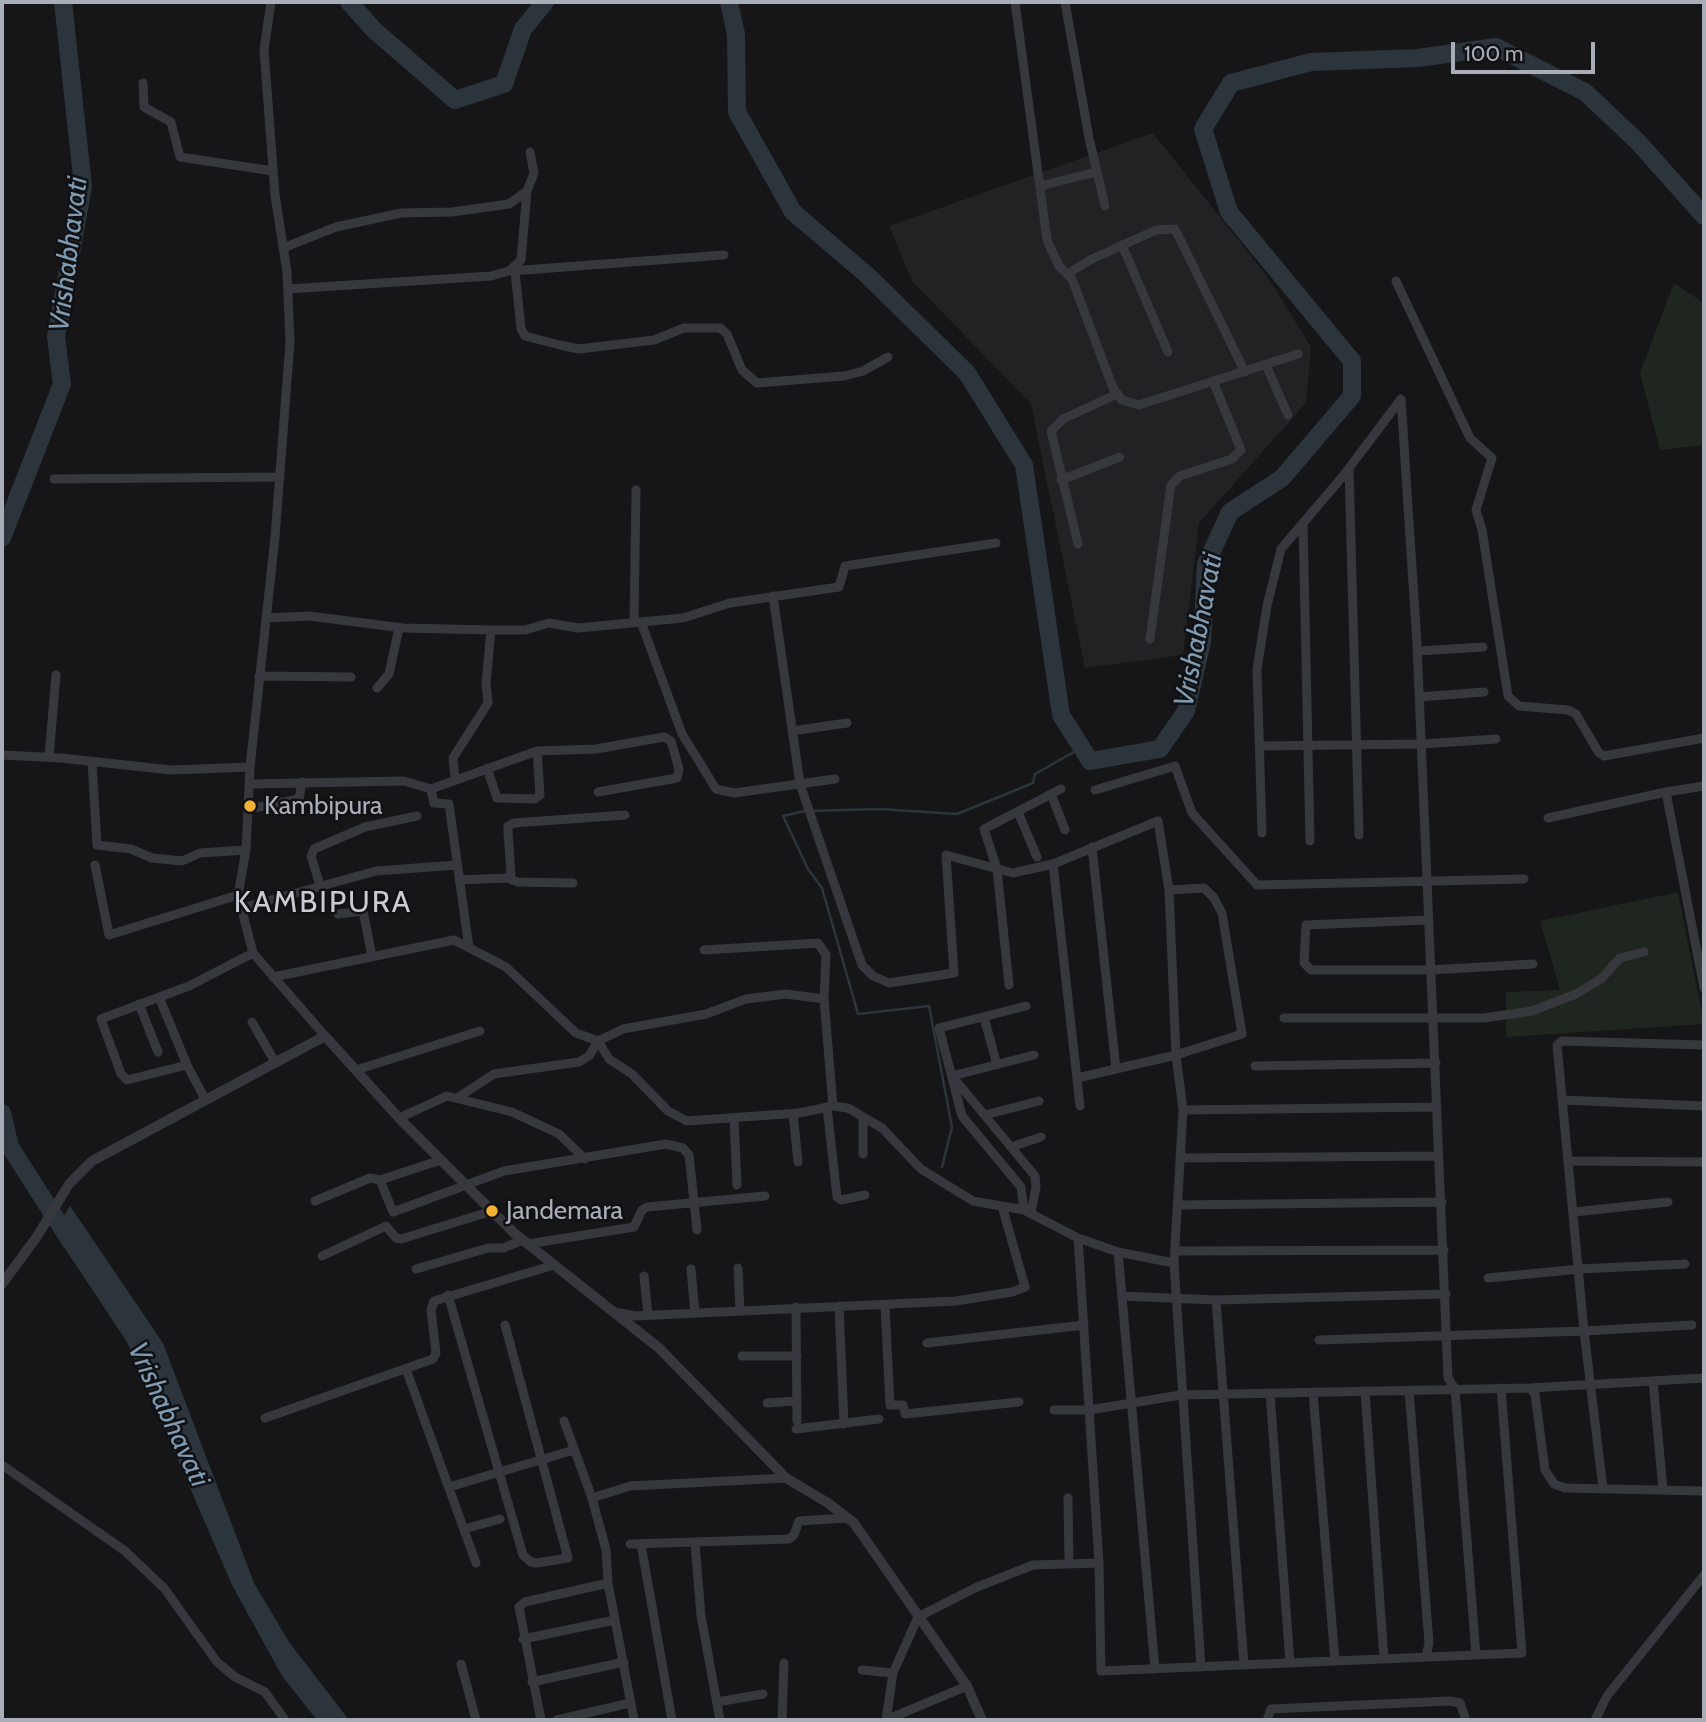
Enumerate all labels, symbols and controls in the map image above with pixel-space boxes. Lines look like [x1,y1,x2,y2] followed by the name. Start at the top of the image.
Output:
[1454,28,1598,72] scale bar
[1464,41,1523,66] text: 100 m
[43,175,95,333] water label: Vrishabhavati
[1168,550,1230,710] water label: Vrishabhavati
[264,790,383,822] place label: Kambipura
[242,798,258,814] marker: Kambipura
[235,885,411,921] district label: KAMBIPURA
[506,1195,623,1227] place label: Jandemara
[484,1203,500,1219] marker: Jandemara
[120,1337,216,1493] water label: Vrishabhavati

